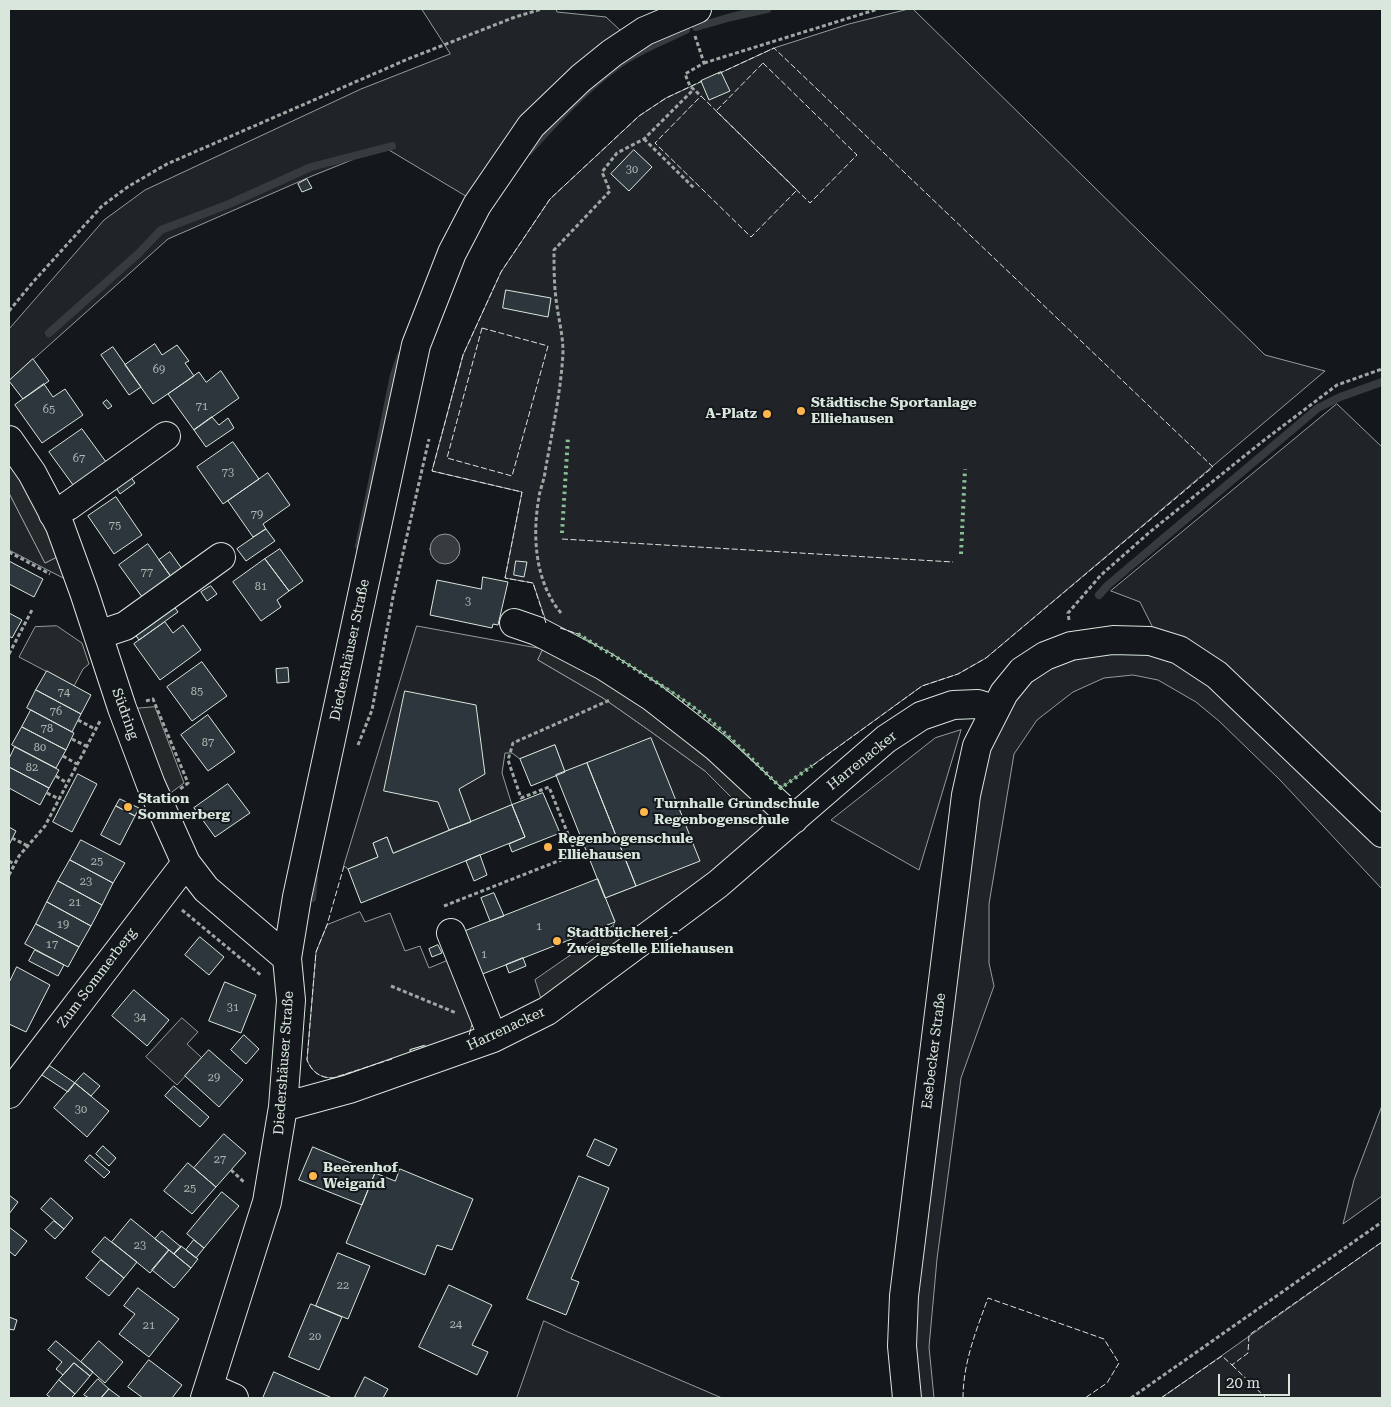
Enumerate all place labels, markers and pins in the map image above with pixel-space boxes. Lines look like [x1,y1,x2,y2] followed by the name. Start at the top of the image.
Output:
[811,395,977,428] place label: Städtische Sportanlage Elliehausen
[795,405,807,417] marker: Städtische Sportanlage Elliehausen
[705,406,757,422] place label: A-Platz
[761,408,773,420] marker: A-Platz
[138,791,230,824] place label: Station Sommerberg
[654,796,819,829] place label: Turnhalle Grundschule Regenbogenschule
[122,801,134,813] marker: Station Sommerberg
[638,806,650,818] marker: Turnhalle Grundschule Regenbogenschule
[558,831,693,864] place label: Regenbogenschule Elliehausen
[542,841,554,853] marker: Regenbogenschule Elliehausen
[567,925,734,958] place label: Stadtbücherei - Zweigstelle Elliehausen
[551,935,563,947] marker: Stadtbücherei - Zweigstelle Elliehausen
[323,1160,398,1192] place label: Beerenhof Weigand
[307,1170,319,1182] marker: Beerenhof Weigand

